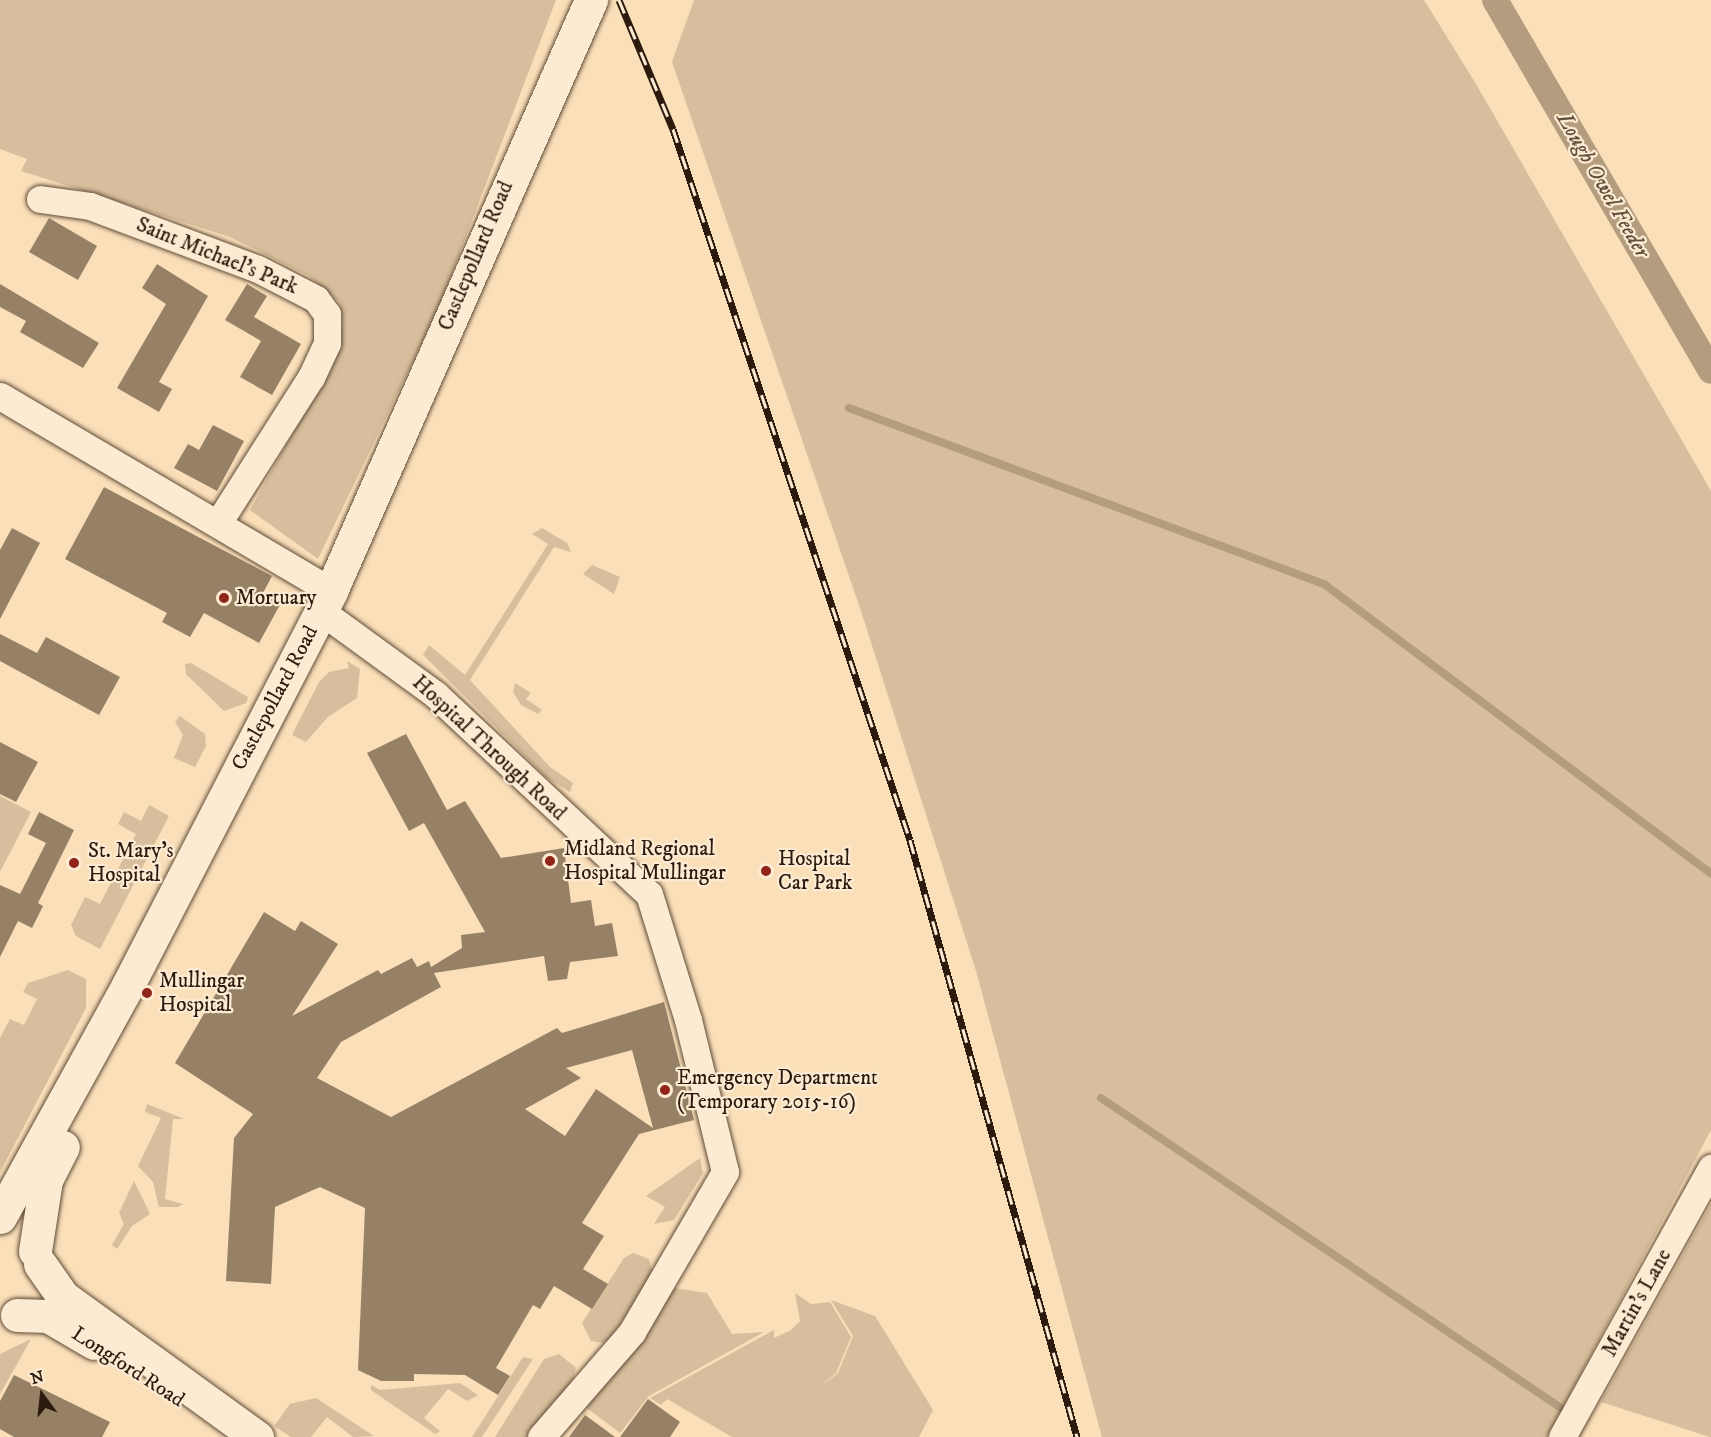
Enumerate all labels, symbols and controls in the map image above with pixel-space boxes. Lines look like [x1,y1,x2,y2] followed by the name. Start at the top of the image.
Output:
[1551,108,1655,262] water label: Lough Owel Feeder
[433,177,519,335] street label: Castlepollard Road
[133,212,301,300] street label: Saint Michael's Park
[236,585,316,611] place label: Mortuary
[217,591,231,605] marker: Mortuary
[226,621,324,775] street label: Castlepollard Road
[407,670,571,826] street label: Hospital Through Road
[564,836,726,886] place label: Midland Regional Hospital Mullingar
[88,838,173,888] place label: St. Mary's Hospital
[778,846,852,896] place label: Hospital Car Park
[541,852,559,870] marker: Midland Regional Hospital Mullingar
[65,854,83,872] marker: St. Mary's Hospital
[759,864,773,878] marker: Hospital Car Park
[159,968,244,1018] place label: Mullingar Hospital
[140,986,154,1000] marker: Mullingar Hospital
[677,1065,878,1115] place label: Emergency Department (Temporary 2015-16)
[658,1083,672,1097] marker: Emergency Department (Temporary 2015-16)
[1597,1245,1677,1361] street label: Martin's Lane
[67,1321,189,1413] street label: Longford Road
[12,1365,72,1425] north arrow
[28,1366,46,1389] text: N

